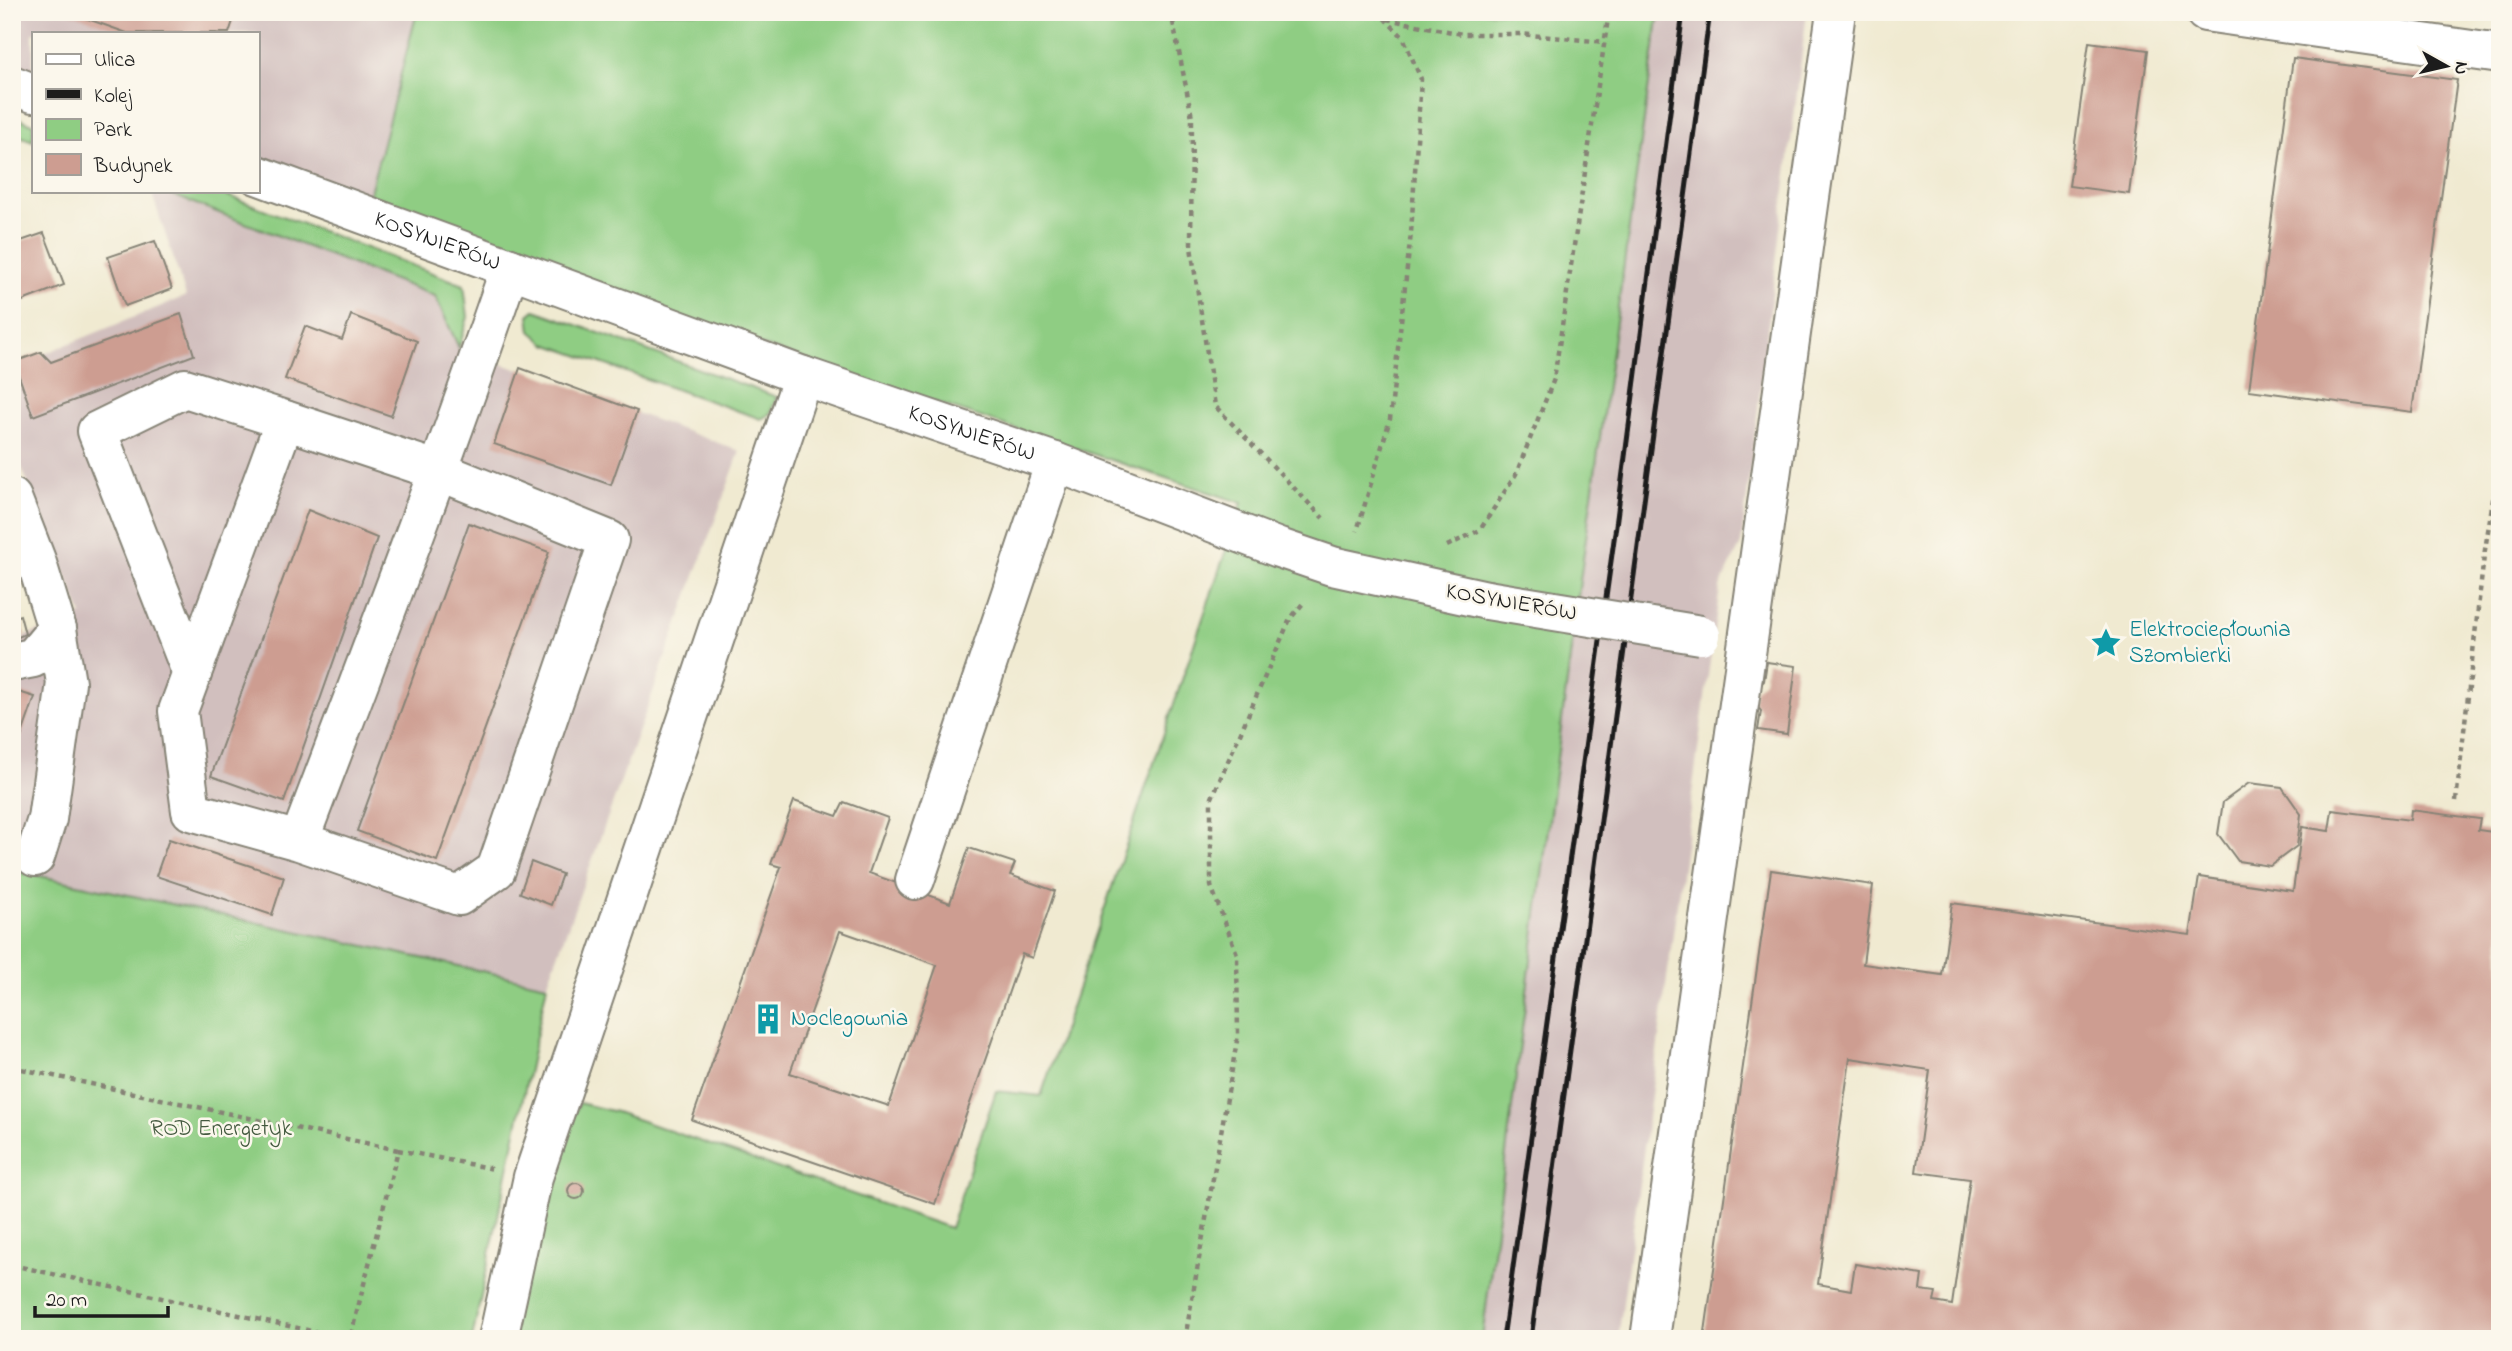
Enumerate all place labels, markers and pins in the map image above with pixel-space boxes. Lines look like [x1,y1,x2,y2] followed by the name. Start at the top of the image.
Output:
[2129,614,2291,673] place label: Elektrociepłownia Szombierki
[2089,626,2123,660] place icon: Elektrociepłownia Szombierki
[751,1002,785,1036] building icon: Noclegownia
[791,1003,908,1037] place label: Noclegownia

